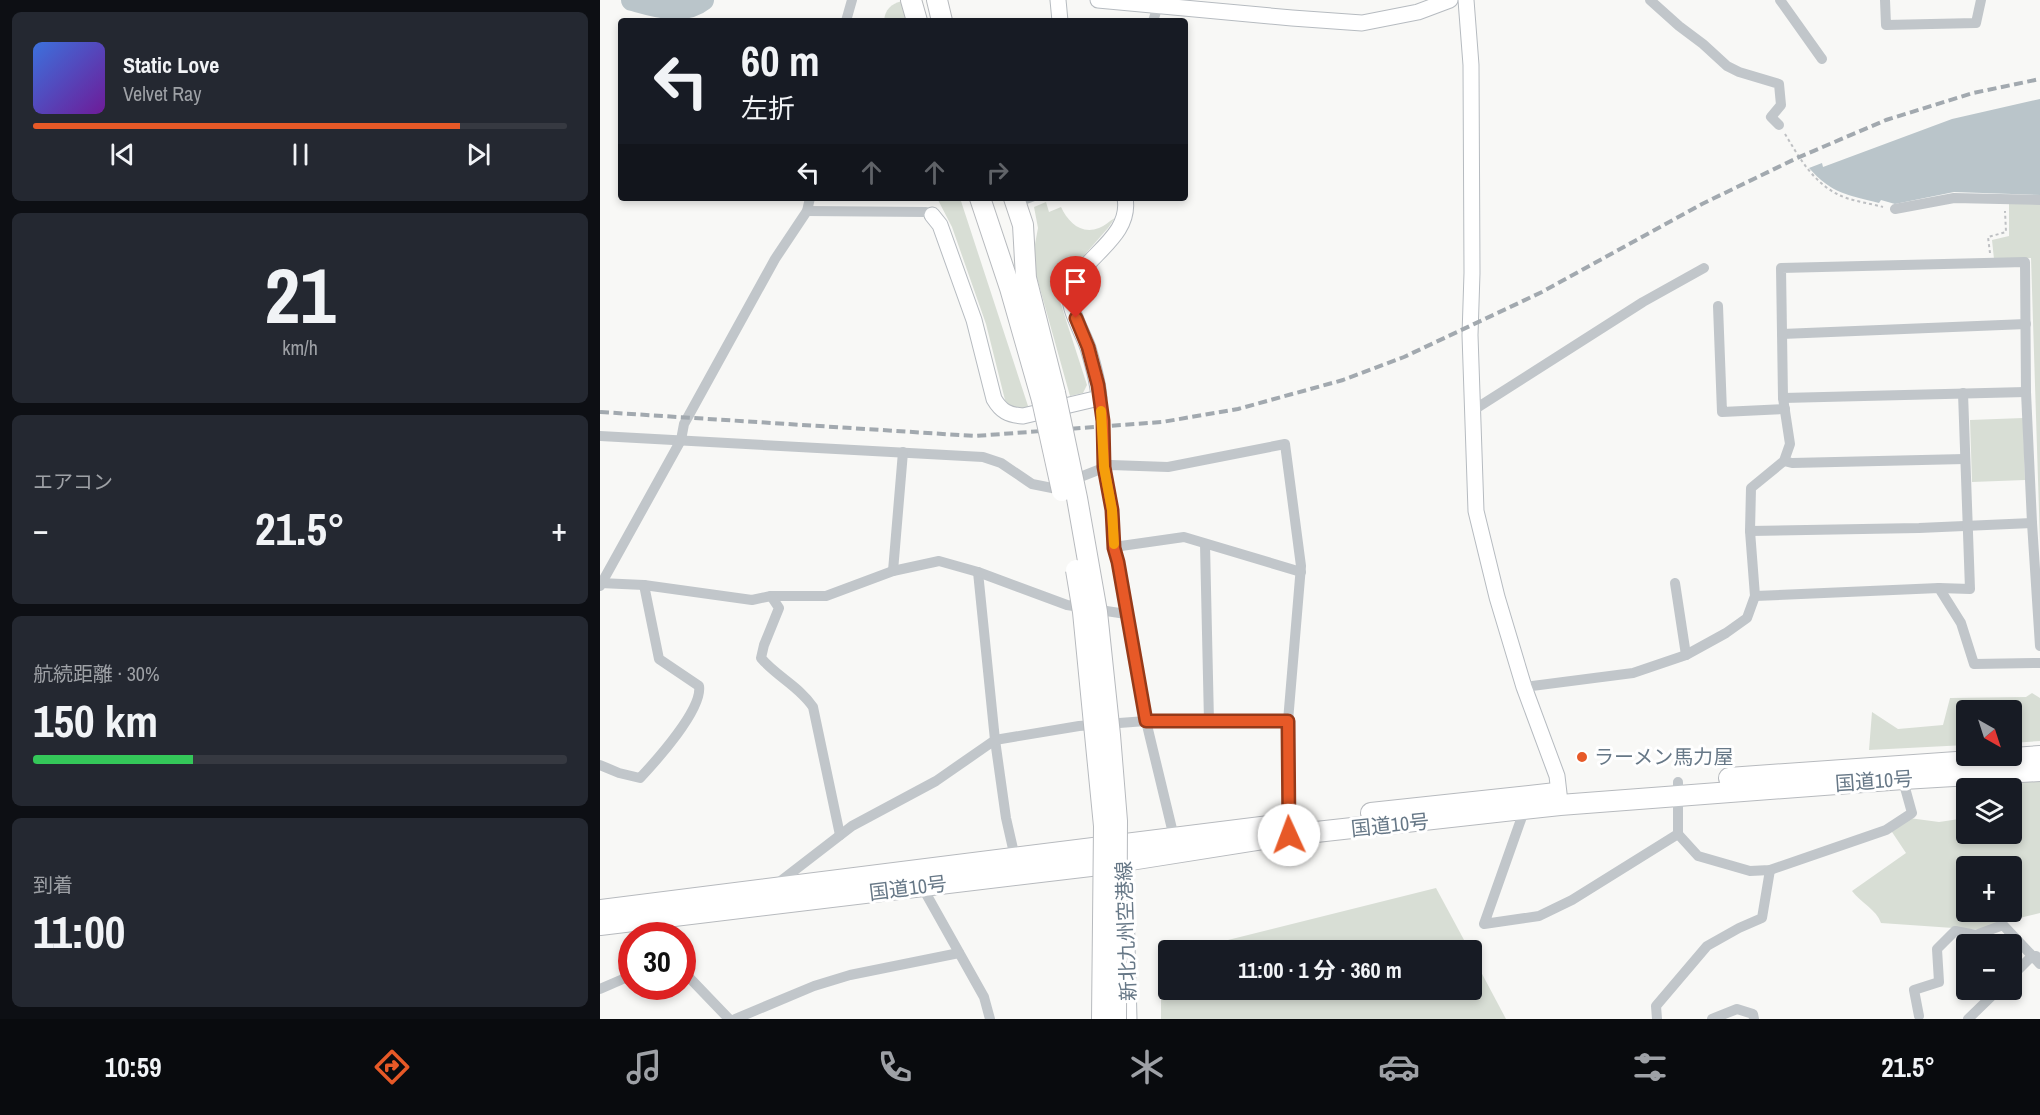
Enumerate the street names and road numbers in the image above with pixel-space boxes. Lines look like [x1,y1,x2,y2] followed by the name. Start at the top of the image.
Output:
[1834,764,1914,797] street label: 国道10号
[1350,807,1430,842] street label: 国道10号
[1110,861,1141,1001] street label: 新北九州空港線
[867,869,948,906] street label: 国道10号

